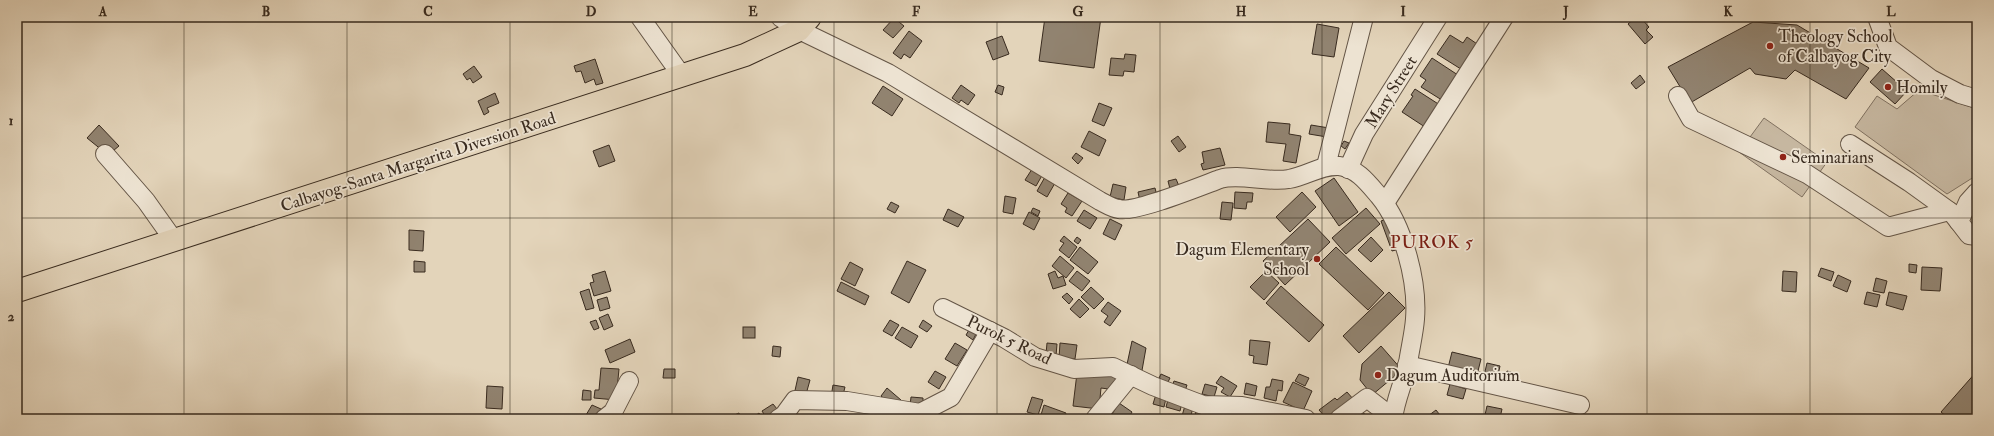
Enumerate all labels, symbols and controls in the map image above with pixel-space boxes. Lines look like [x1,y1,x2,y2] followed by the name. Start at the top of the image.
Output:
[98,4,108,20] text: A
[262,4,270,20] text: B
[423,4,433,20] text: C
[586,4,597,20] text: D
[748,4,758,20] text: E
[912,4,921,20] text: F
[1073,4,1084,20] text: G
[1236,4,1247,20] text: H
[1400,4,1406,20] text: I
[1562,4,1569,21] text: J
[1723,4,1733,20] text: K
[1886,4,1896,20] text: L
[1778,26,1893,68] place label: Theology School of Calbayog City
[1765,41,1775,51] marker: Theology School of Calbayog City
[1360,51,1423,133] street label: Mary Street
[1896,77,1948,99] place label: Homily
[1883,82,1893,92] marker: Homily
[278,107,559,217] street label: Calbayog-Santa Margarita Diversion Road
[9,113,14,129] text: 1
[1791,147,1874,168] place label: Seminarians
[1778,152,1788,162] marker: Seminarians
[1390,231,1474,254] district label: PUROK 5
[1175,239,1310,280] place label: Dagum Elementary School
[1312,254,1322,264] marker: Dagum Elementary School
[8,309,15,325] text: 2
[963,311,1055,370] street label: Purok 5 Road
[1386,365,1520,386] place label: Dagum Auditorium
[1373,370,1383,380] marker: Dagum Auditorium

